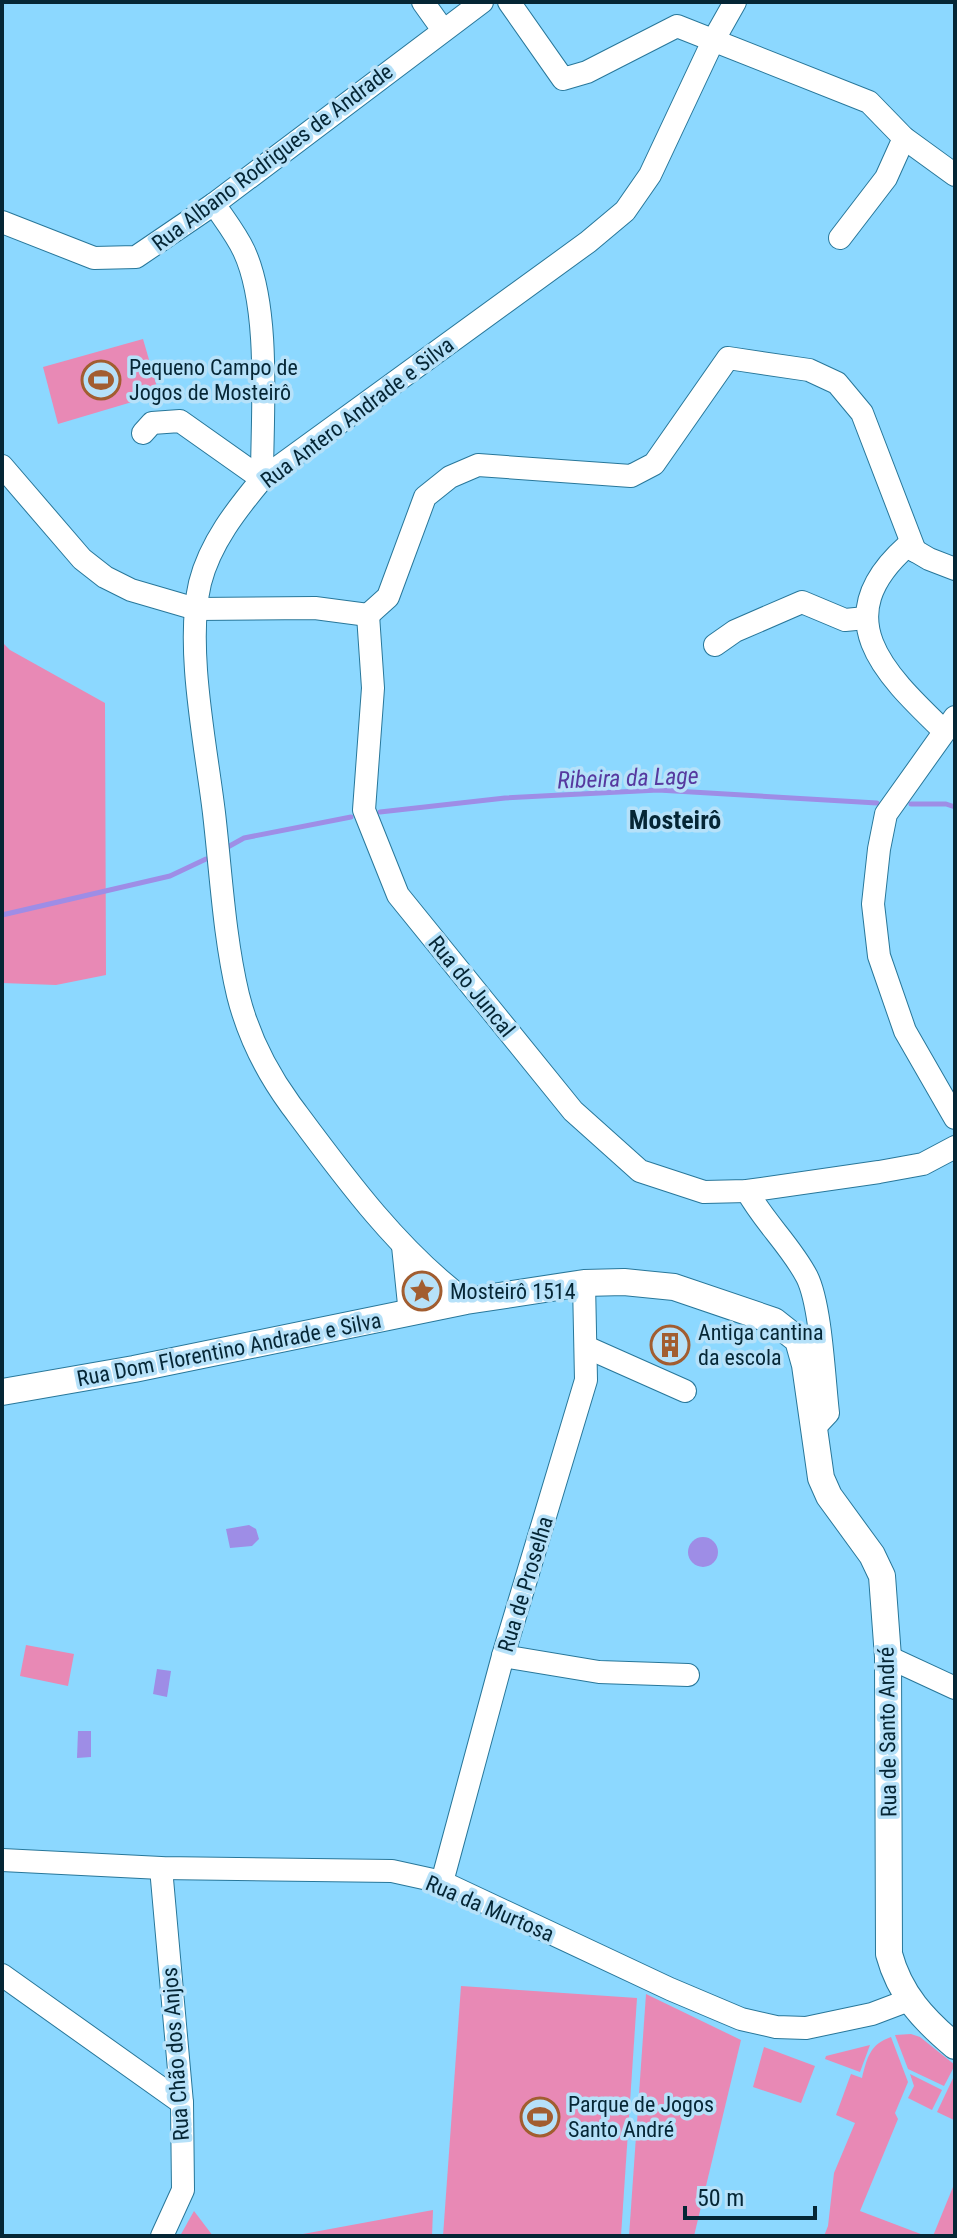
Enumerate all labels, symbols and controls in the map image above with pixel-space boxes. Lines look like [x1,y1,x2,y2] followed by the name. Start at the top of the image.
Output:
[147,59,397,256] street label: Rua Albano Rodrigues de Andrade
[256,332,459,493] street label: Rua Antero Andrade e Silva
[129,355,298,405] place label: Pequeno Campo de Jogos de Mosteirô
[80,359,122,401] sports icon: Pequeno Campo de Jogos de Mosteirô
[557,762,699,794] water label: Ribeira da Lage
[629,805,721,835] district label: Mosteirô
[423,931,520,1042] street label: Rua do Juncal
[401,1270,443,1312] place icon: Mosteirô 1514
[450,1279,576,1304] place label: Mosteirô 1514
[75,1308,383,1391] street label: Rua Dom Florentino Andrade e Silva
[698,1320,823,1370] place label: Antiga cantina da escola
[649,1324,691,1366] building icon: Antiga cantina da escola
[493,1513,558,1655] street label: Rua de Proselha
[874,1647,901,1817] street label: Rua de Santo André
[422,1870,558,1947] street label: Rua da Murtosa
[157,1966,194,2142] street label: Rua Chão dos Anjos
[568,2092,714,2142] place label: Parque de Jogos Santo André
[519,2096,561,2138] sports icon: Parque de Jogos Santo André
[685,2170,815,2220] scale bar
[697,2184,744,2212] text: 50 m

